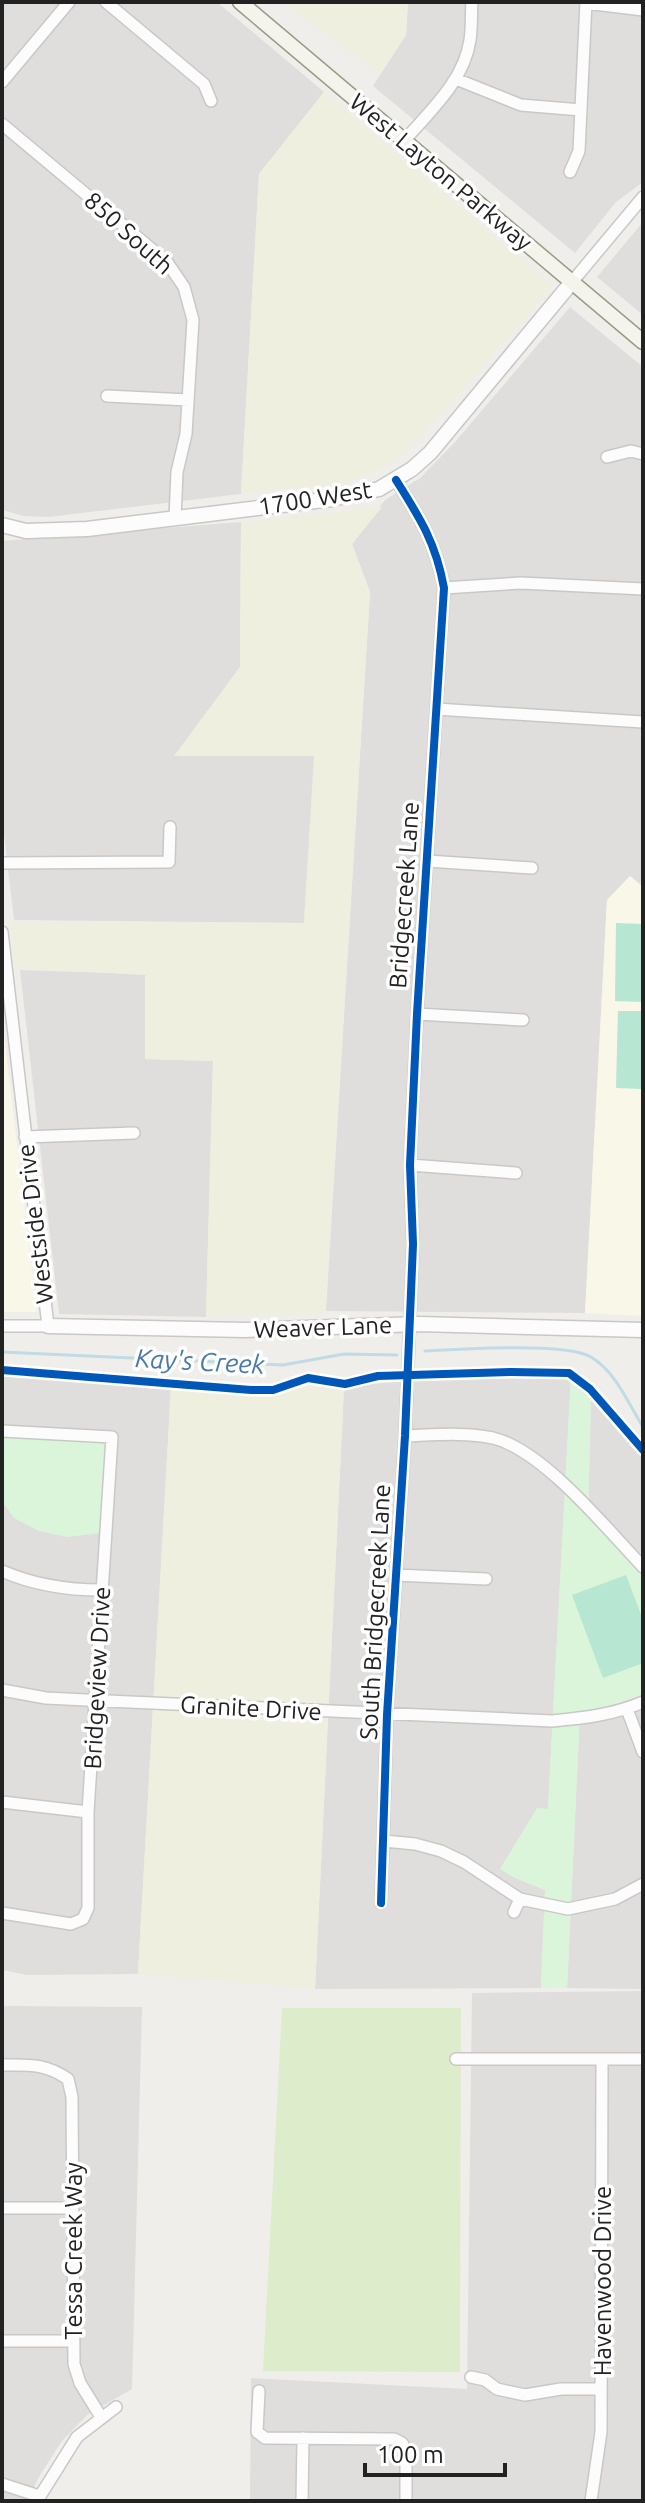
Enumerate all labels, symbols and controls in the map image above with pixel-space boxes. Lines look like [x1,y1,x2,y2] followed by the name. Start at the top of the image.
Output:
[344,88,538,256] street label: West Layton Parkway
[79,186,179,280] street label: 850 South
[256,476,374,520] street label: 1700 West
[384,801,424,989] street label: Bridgecreek Lane
[12,1143,58,1305] street label: Westside Drive
[253,1311,393,1343] street label: Weaver Lane
[134,1343,266,1379] water label: Kay's Creek
[355,1483,395,1741] street label: South Bridgecreek Lane
[79,1586,115,1770] street label: Bridgeview Drive
[180,1691,322,1725] street label: Granite Drive
[60,2162,87,2340] street label: Tessa Creek Way
[589,2186,616,2376] street label: Havenwood Drive
[365,2427,505,2477] scale bar
[377,2441,444,2468] text: 100 m

